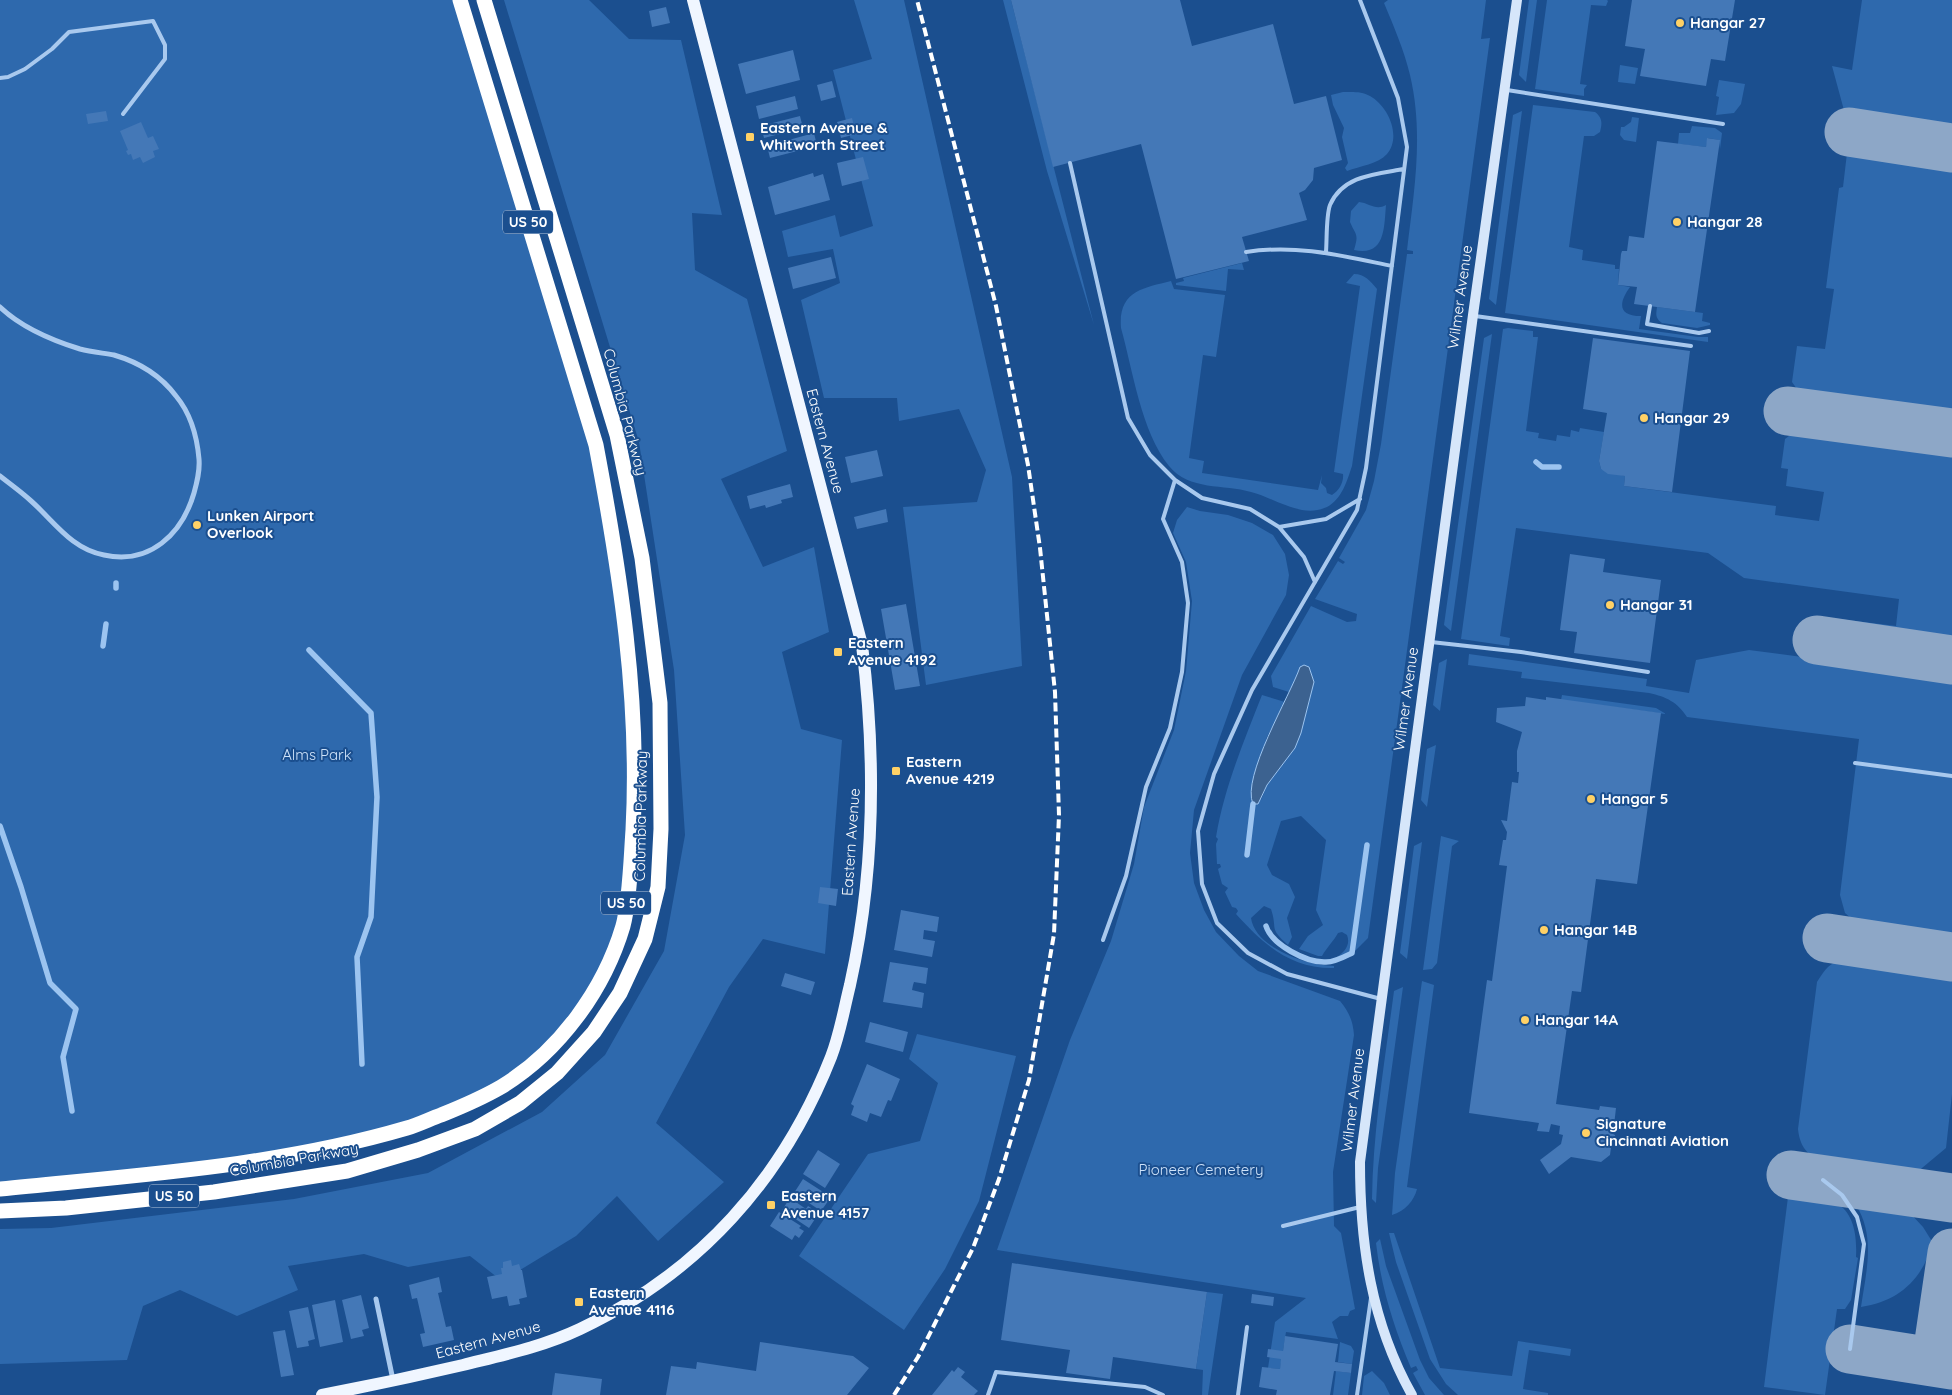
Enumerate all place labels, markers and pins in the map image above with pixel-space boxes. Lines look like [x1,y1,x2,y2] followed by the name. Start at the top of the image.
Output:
[1690,13,1766,32] place label: Hangar 27
[1674,17,1686,29] marker: Hangar 27
[760,118,888,154] place label: Eastern Avenue & Whitworth Street
[744,131,756,143] marker: Eastern Avenue & Whitworth Street
[1687,212,1763,231] place label: Hangar 28
[1671,216,1683,228] marker: Hangar 28
[1654,408,1730,427] place label: Hangar 29
[1638,412,1650,424] marker: Hangar 29
[207,506,314,542] place label: Lunken Airport Overlook
[191,519,203,531] marker: Lunken Airport Overlook
[1620,595,1693,614] place label: Hangar 31
[1604,599,1616,611] marker: Hangar 31
[848,633,936,669] place label: Eastern Avenue 4192
[832,646,844,658] marker: Eastern Avenue 4192
[906,752,995,788] place label: Eastern Avenue 4219
[890,765,902,777] marker: Eastern Avenue 4219
[1601,789,1668,808] place label: Hangar 5
[1585,793,1597,805] marker: Hangar 5
[1554,920,1637,939] place label: Hangar 14B
[1538,924,1550,936] marker: Hangar 14B
[1535,1010,1618,1029] place label: Hangar 14A
[1519,1014,1531,1026] marker: Hangar 14A
[1596,1114,1729,1150] place label: Signature Cincinnati Aviation
[1580,1127,1592,1139] marker: Signature Cincinnati Aviation
[781,1186,869,1222] place label: Eastern Avenue 4157
[765,1199,777,1211] marker: Eastern Avenue 4157
[589,1283,675,1319] place label: Eastern Avenue 4116
[573,1296,585,1308] marker: Eastern Avenue 4116

